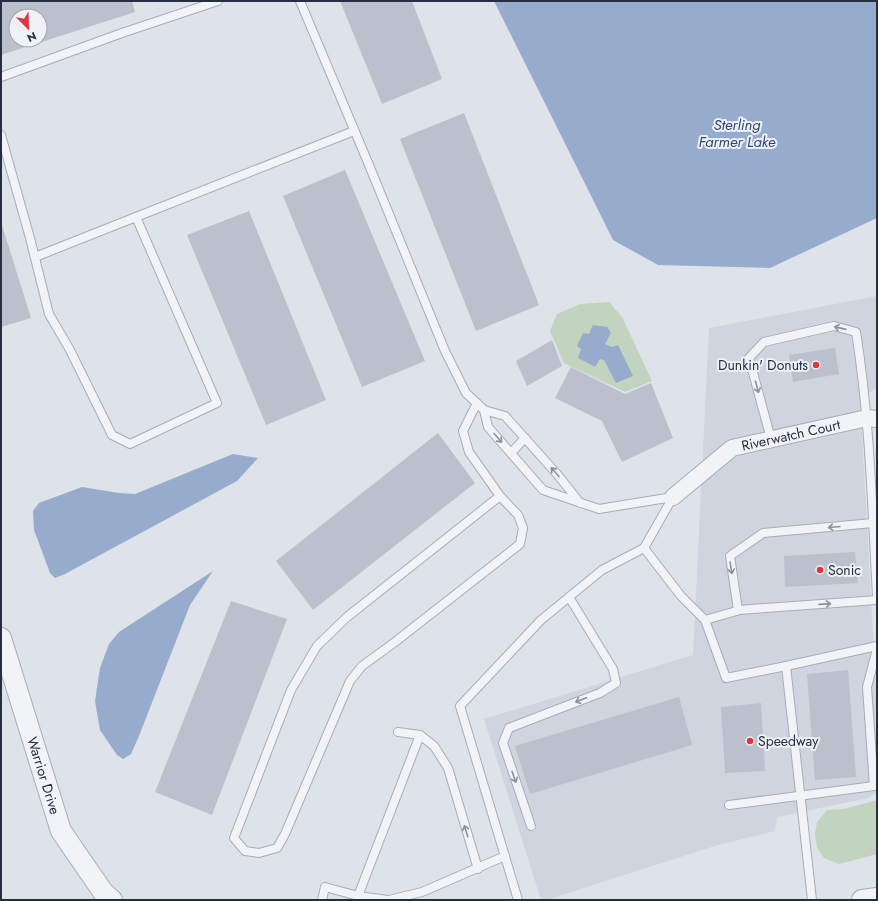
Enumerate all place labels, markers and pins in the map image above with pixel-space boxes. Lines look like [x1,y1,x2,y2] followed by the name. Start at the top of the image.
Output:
[718,355,808,375] place label: Dunkin' Donuts
[811,360,821,370] marker: Dunkin' Donuts
[828,560,861,580] place label: Sonic
[815,565,825,575] marker: Sonic
[758,731,819,751] place label: Speedway
[745,736,755,746] marker: Speedway

